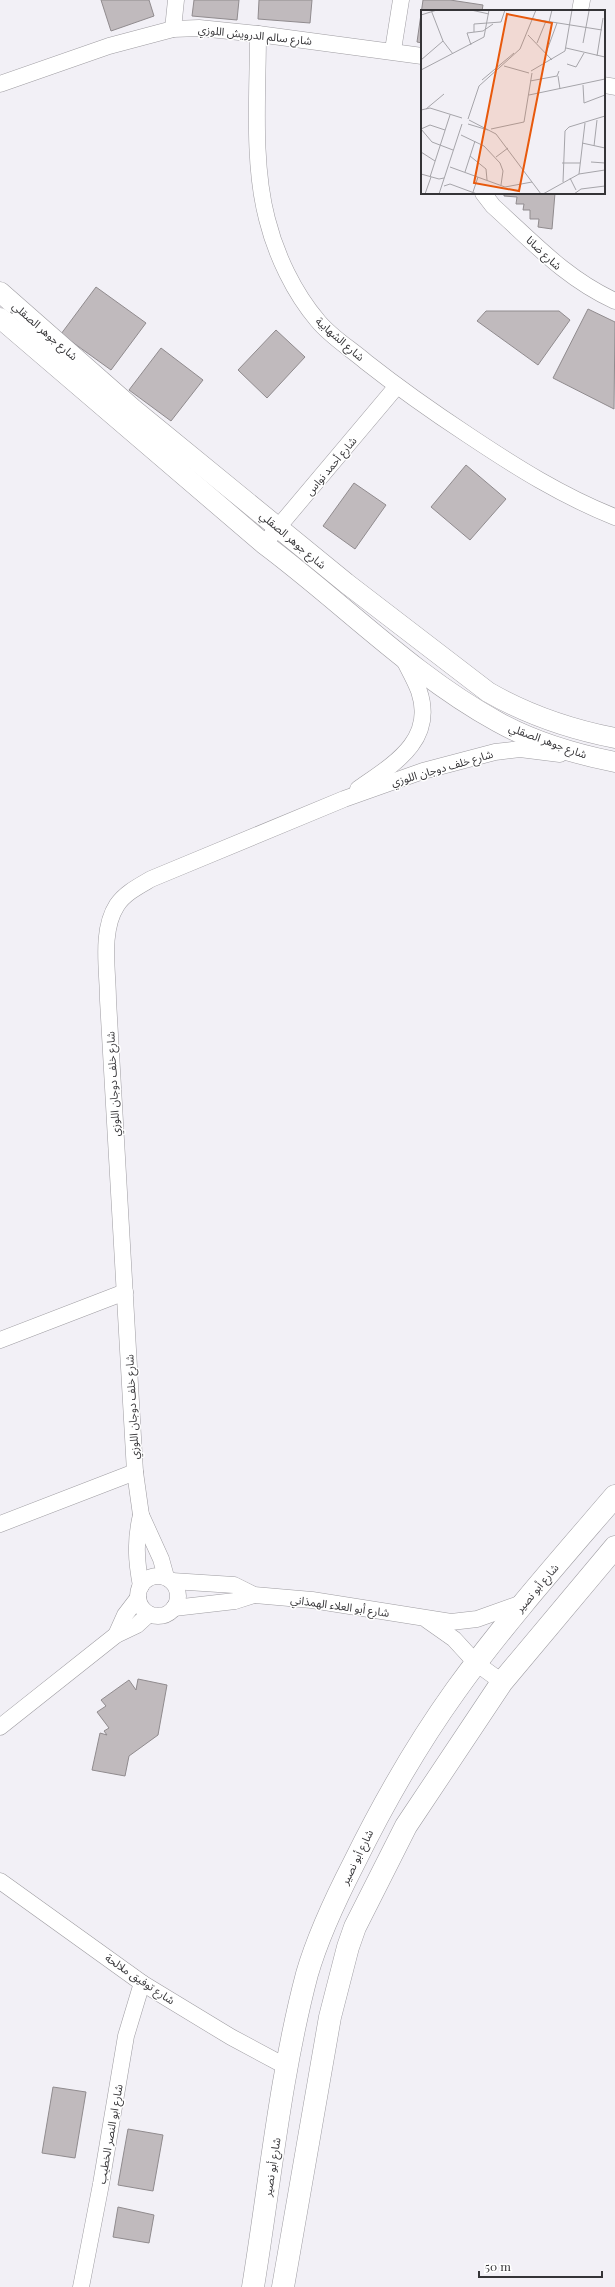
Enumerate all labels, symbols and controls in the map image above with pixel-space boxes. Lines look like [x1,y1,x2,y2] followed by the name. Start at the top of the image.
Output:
[421,10,605,194] inset map
[197,21,313,51] street label: شارع سالم الدرويش اللوزي
[523,232,566,274] street label: شارع ضانا
[8,298,81,365] street label: شارع جوهر الصقلي
[312,313,368,365] street label: شارع الشهابية
[302,433,361,499] street label: شارع أحمد نواس
[255,508,330,574] street label: شارع جوهر الصقلي
[506,719,590,764] street label: شارع جوهر الصقلي
[389,746,496,792] street label: شارع خلف دوجان اللوزي
[102,1031,125,1137] street label: شارع خلف دوجان اللوزي
[121,1354,144,1460] street label: شارع خلف دوجان اللوزي
[511,1560,562,1617] street label: شارع أبو نصير
[289,1591,391,1622] street label: شارع أبو العلاء الهمذاني
[336,1826,377,1888] street label: شارع أبو نصير
[102,1950,178,2008] street label: شارع توفيق ملالحة
[93,2083,127,2185] street label: شارع ابو النصر الخطيب
[259,2136,285,2199] street label: شارع أبو نصير
[479,2253,602,2279] scale bar
[485,2258,511,2274] text: 50 m

